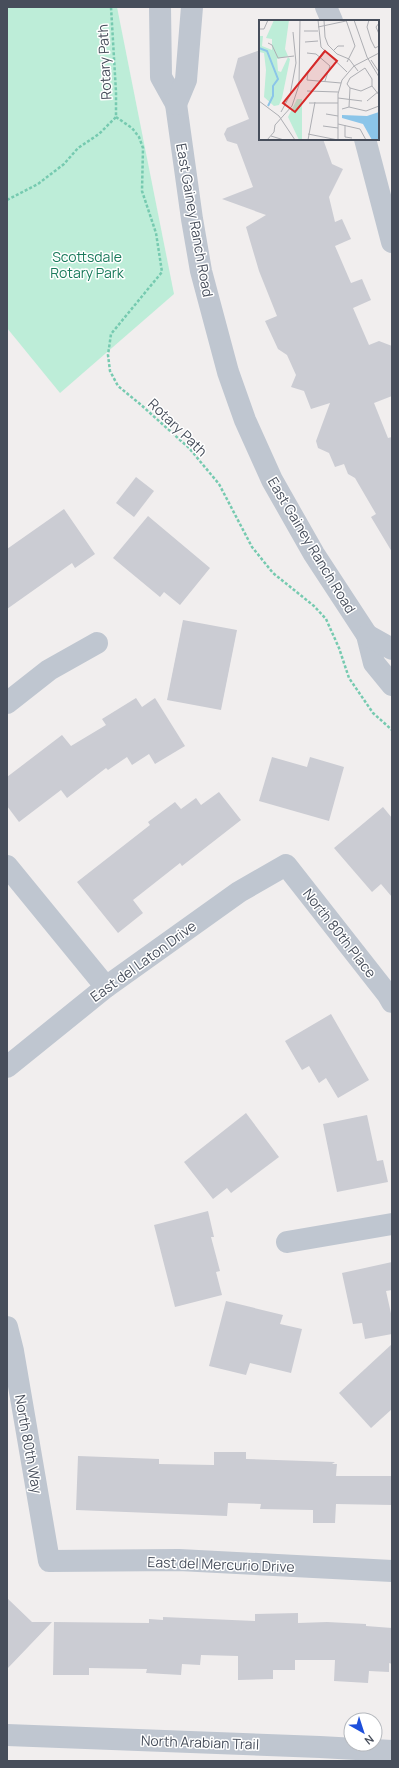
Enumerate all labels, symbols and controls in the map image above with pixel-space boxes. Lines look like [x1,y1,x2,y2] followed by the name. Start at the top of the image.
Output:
[259,20,379,140] inset map
[93,24,115,100] street label: Rotary Path
[172,142,218,298] street label: East Gainey Ranch Road
[50,247,125,282] park label: Scottsdale Rotary Park
[144,394,212,460] street label: Rotary Path
[264,473,360,617] street label: East Gainey Ranch Road
[299,885,381,981] street label: North 80th Place
[86,916,200,1006] street label: East del Laton Drive
[11,1393,47,1496] street label: North 80th Way
[147,1552,295,1576] street label: East del Mercurio Drive
[343,1712,383,1752] north arrow
[141,1730,259,1754] street label: North Arabian Trail
[362,1732,377,1749] text: N

